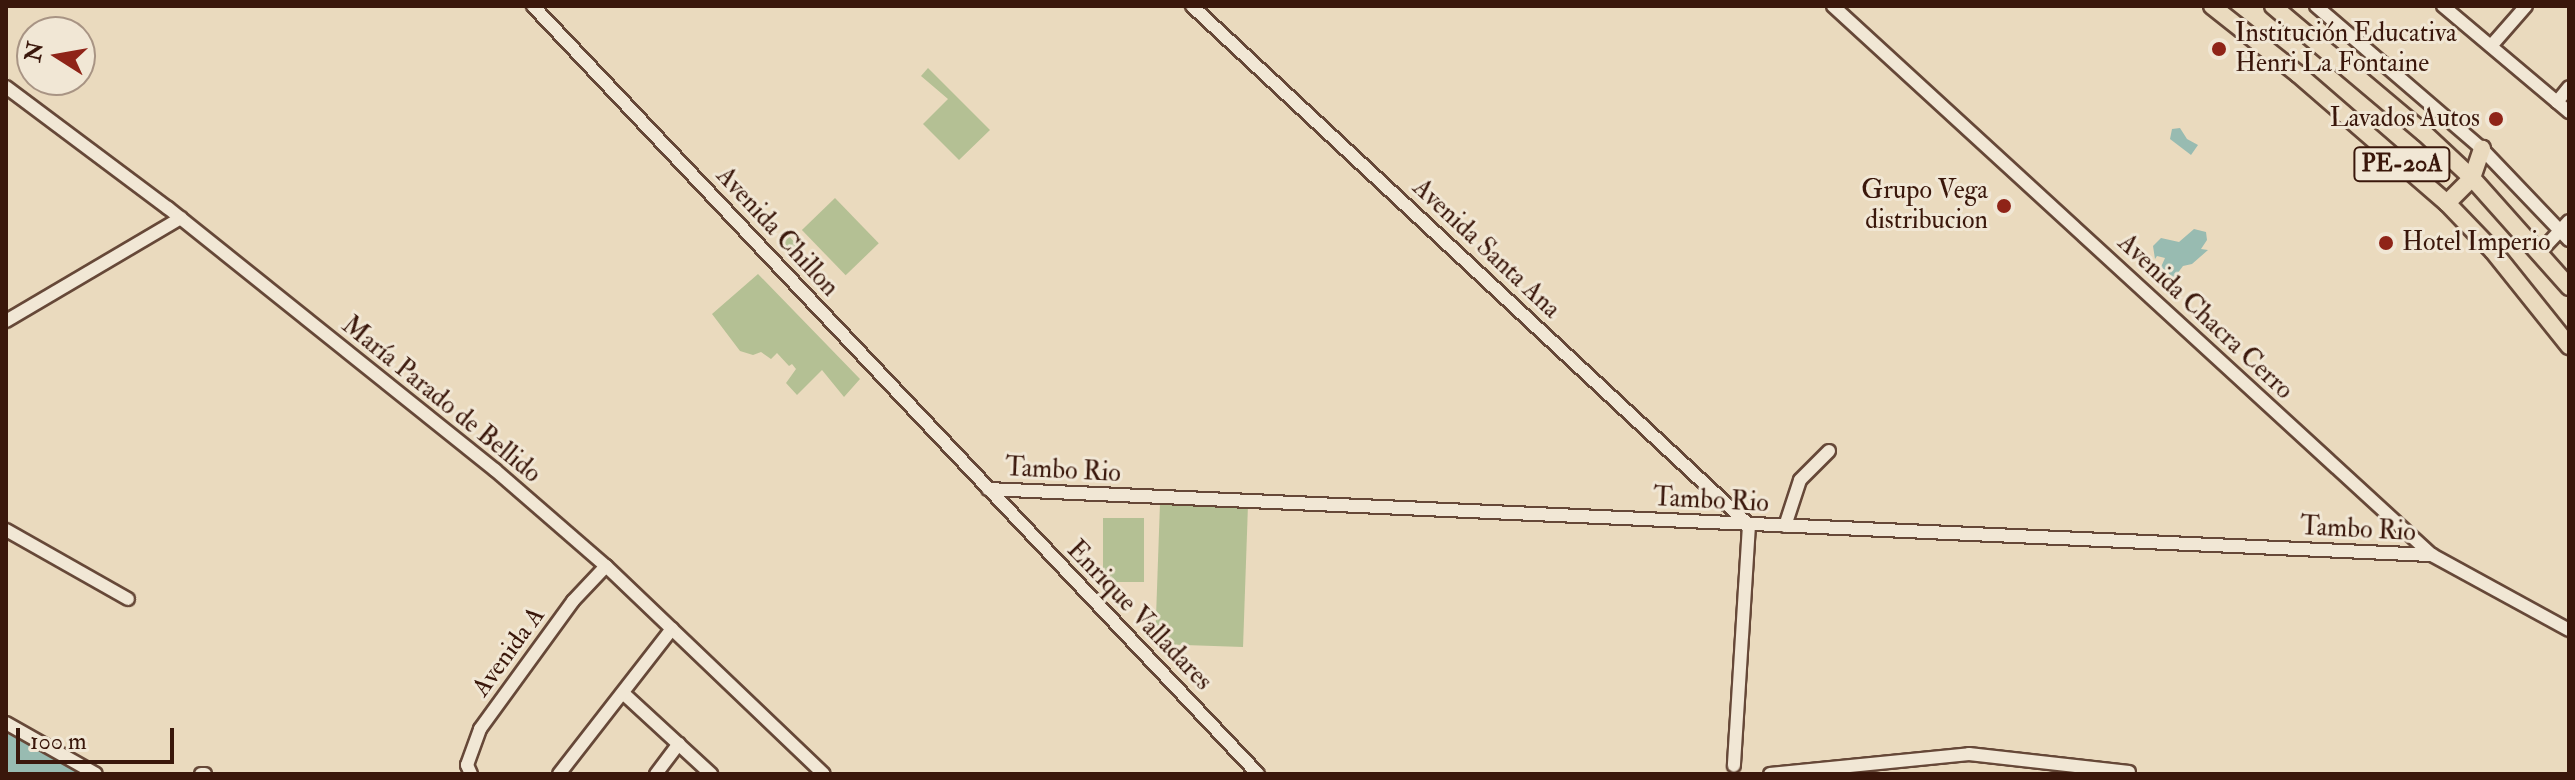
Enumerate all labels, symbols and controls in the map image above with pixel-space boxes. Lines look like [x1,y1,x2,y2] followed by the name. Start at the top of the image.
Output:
[16,16,96,96] north arrow
[2235,18,2457,80] place label: Institución Educativa Henri La Fontaine
[19,39,50,64] text: N
[2210,40,2228,58] marker: Institución Educativa Henri La Fontaine
[2330,103,2480,135] place label: Lavados Autos
[2487,110,2505,128] marker: Lavados Autos
[2352,144,2452,184] road number: PE-20A
[709,161,845,303] street label: Avenida Chillon
[1406,173,1566,325] street label: Avenida Santa Ana
[1861,175,1988,236] place label: Grupo Vega distribucion
[1995,197,2013,215] marker: Grupo Vega distribucion
[2402,227,2550,259] place label: Hotel Imperio
[2111,228,2299,406] street label: Avenida Chacra Cerro
[2377,234,2395,252] marker: Hotel Imperio
[335,310,547,490] street label: María Parado de Bellido
[1004,452,1122,490] street label: Tambo Rio
[1652,482,1770,520] street label: Tambo Rio
[2299,511,2417,549] street label: Tambo Rio
[1060,535,1218,697] street label: Enrique Valladares
[466,601,552,703] street label: Avenida A
[20,712,178,762] scale bar
[30,726,87,757] text: 100 m

